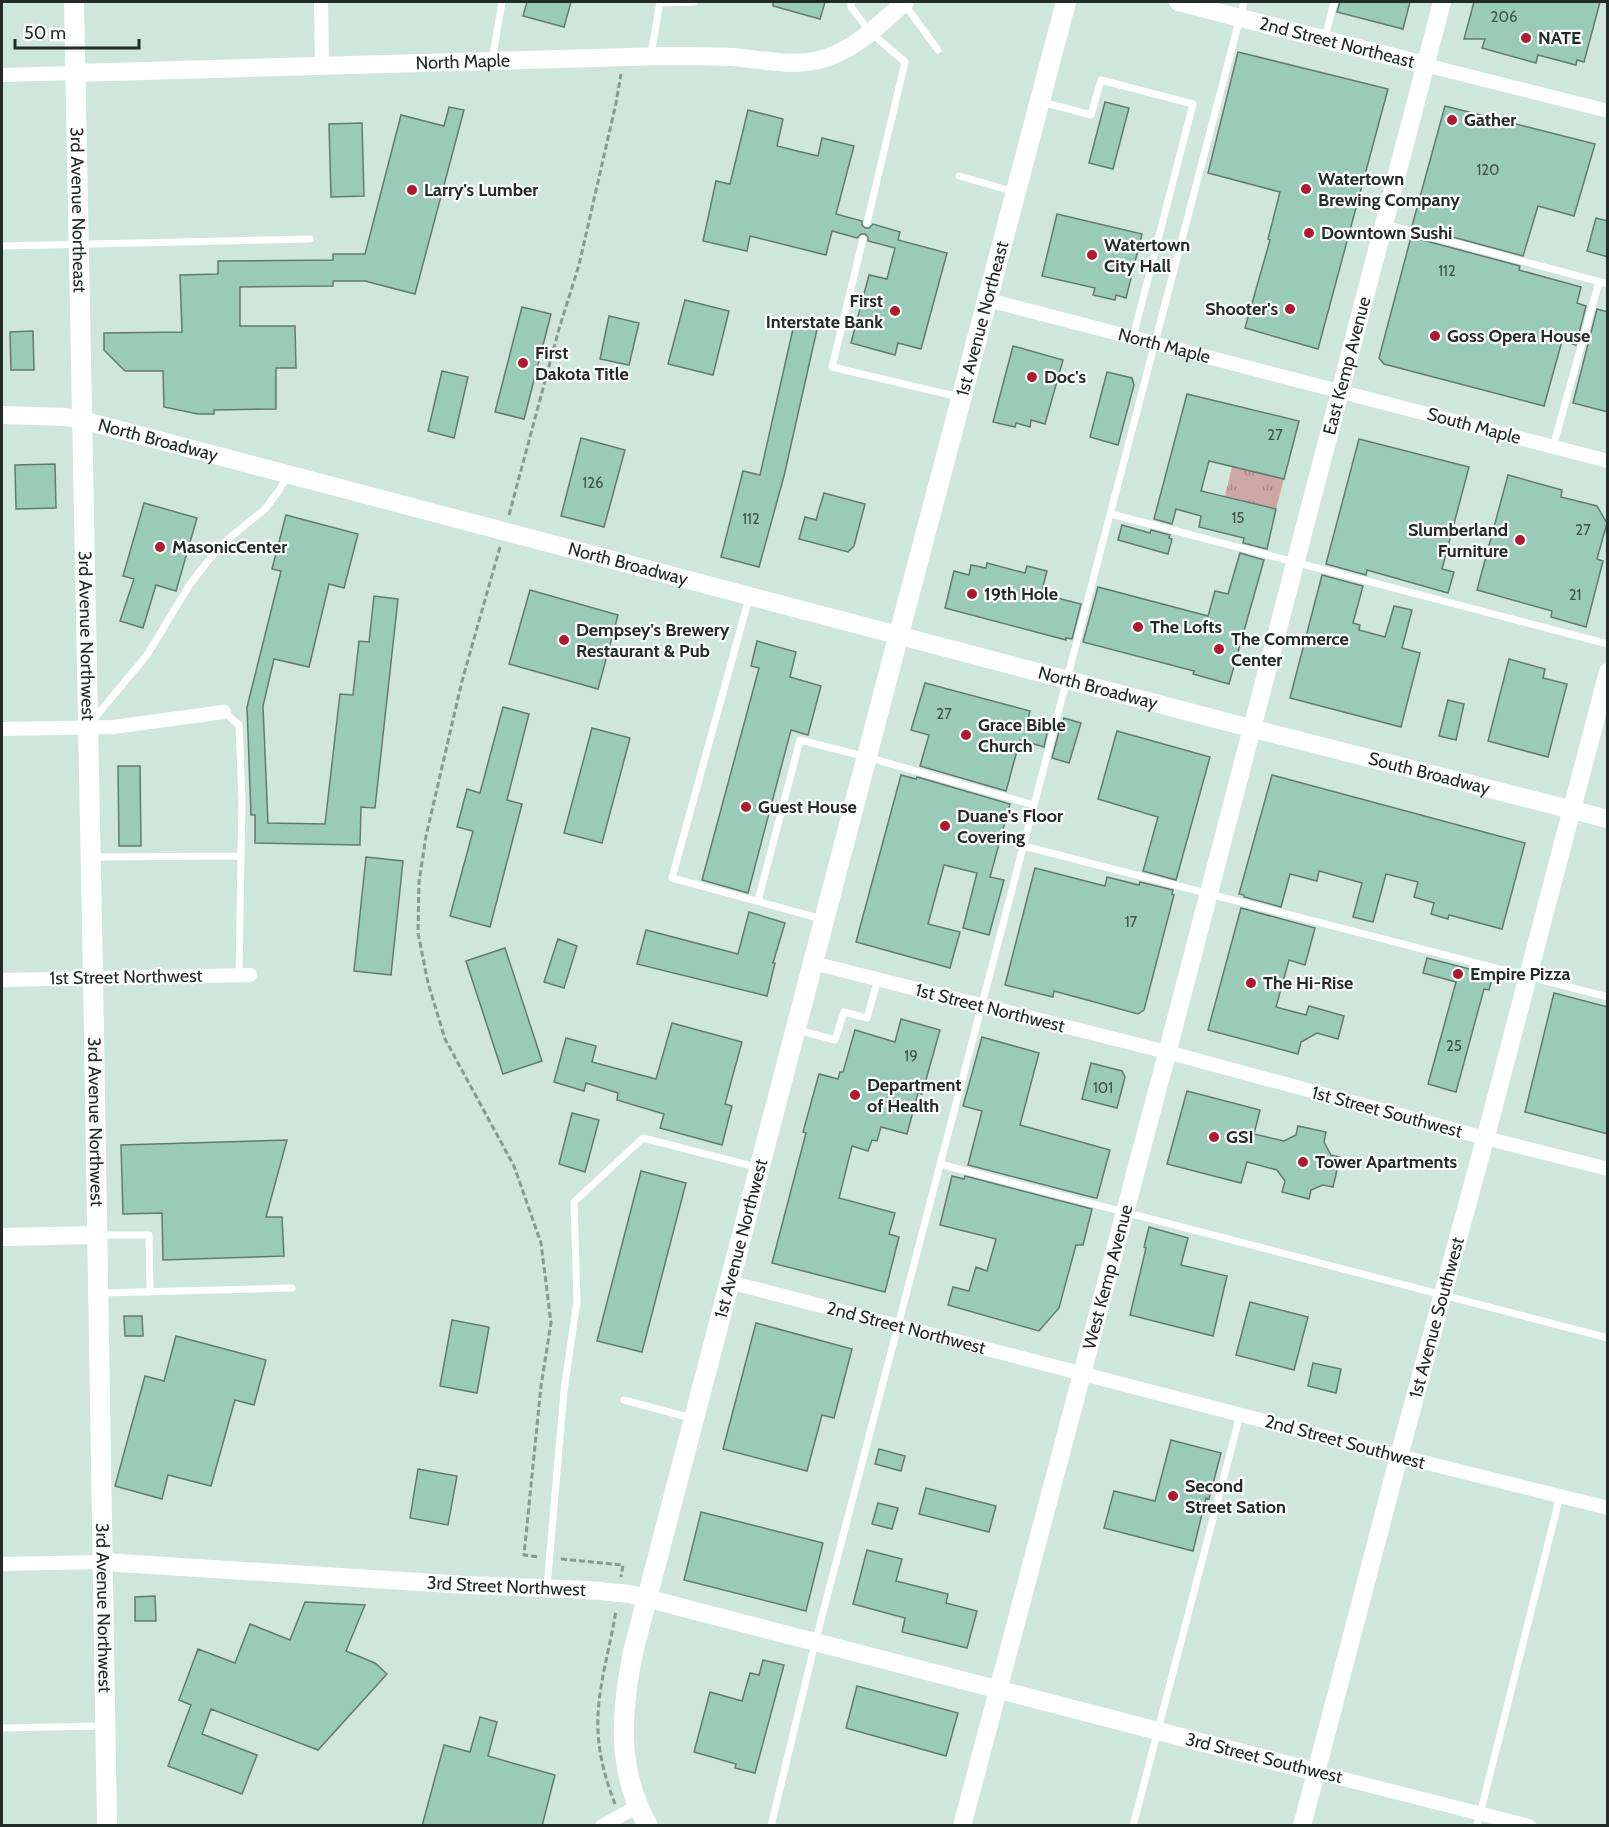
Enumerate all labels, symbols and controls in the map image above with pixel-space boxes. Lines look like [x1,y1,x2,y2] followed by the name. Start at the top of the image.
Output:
[1491,8,1517,26] house number: 206
[15,12,140,50] scale bar
[1257,12,1417,73] street label: 2nd Street Northeast
[24,22,66,44] text: 50 m
[1538,27,1581,49] place label: NATE
[1519,31,1533,45] marker: NATE
[415,49,510,74] street label: North Maple
[1464,109,1516,131] place label: Gather
[1445,113,1459,127] marker: Gather
[65,127,91,293] street label: 3rd Avenue Northeast
[1476,161,1500,179] house number: 120
[1318,168,1460,211] place label: Watertown Brewing Company
[424,179,538,201] place label: Larry's Lumber
[1299,182,1313,196] marker: Watertown Brewing Company
[405,183,419,197] marker: Larry's Lumber
[1321,222,1452,244] place label: Downtown Sushi
[1302,226,1316,240] marker: Downtown Sushi
[1104,234,1190,277] place label: Watertown City Hall
[951,239,1013,399] street label: 1st Avenue Northeast
[1085,248,1099,262] marker: Watertown City Hall
[1438,262,1456,280] house number: 112
[766,290,883,333] place label: First Interstate Bank
[1318,294,1375,437] street label: East Kemp Avenue
[1205,298,1278,320] place label: Shooter's
[1283,302,1297,316] marker: Shooter's
[888,304,902,318] marker: First Interstate Bank
[1116,323,1213,368] street label: North Maple
[1447,325,1590,347] place label: Goss Opera House
[1428,329,1442,343] marker: Goss Opera House
[535,342,629,385] place label: First Dakota Title
[516,356,530,370] marker: First Dakota Title
[1044,366,1086,388] place label: Doc's
[1025,370,1039,384] marker: Doc's
[1425,403,1523,449] street label: South Maple
[96,414,220,466] street label: North Broadway
[1267,426,1283,444] house number: 27
[582,474,604,492] house number: 126
[1231,509,1245,527] house number: 15
[742,510,760,528] house number: 112
[1408,519,1508,562] place label: Slumberland Furniture
[1575,521,1591,539] house number: 27
[1513,533,1527,547] marker: Slumberland Furniture
[172,536,287,558] place label: MasonicCenter
[566,538,690,590] street label: North Broadway
[153,540,167,554] marker: MasonicCenter
[74,551,99,721] street label: 3rd Avenue Northwest
[984,583,1058,605] place label: 19th Hole
[1569,586,1581,604] house number: 21
[965,587,979,601] marker: 19th Hole
[1150,616,1222,638] place label: The Lofts
[576,619,730,662] place label: Dempsey's Brewery Restaurant & Pub
[1131,620,1145,634] marker: The Lofts
[1231,628,1349,671] place label: The Commerce Center
[557,633,571,647] marker: Dempsey's Brewery Restaurant & Pub
[1212,642,1226,656] marker: The Commerce Center
[1036,662,1160,714] street label: North Broadway
[936,705,952,723] house number: 27
[978,714,1066,757] place label: Grace Bible Church
[959,728,973,742] marker: Grace Bible Church
[1366,747,1492,800] street label: South Broadway
[758,796,857,818] place label: Guest House
[739,800,753,814] marker: Guest House
[957,805,1063,848] place label: Duane's Floor Covering
[938,819,952,833] marker: Duane's Floor Covering
[1125,913,1138,931] house number: 17
[1470,963,1570,985] place label: Empire Pizza
[49,965,203,989] street label: 1st Street Northwest
[1451,967,1465,981] marker: Empire Pizza
[1263,972,1353,994] place label: The Hi-Rise
[1244,976,1258,990] marker: The Hi-Rise
[913,979,1067,1037] street label: 1st Street Northwest
[83,1037,108,1207] street label: 3rd Avenue Northwest
[1446,1037,1462,1055] house number: 25
[904,1047,918,1065] house number: 19
[867,1074,961,1117] place label: Department of Health
[1093,1079,1113,1097] house number: 101
[1309,1081,1465,1143] street label: 1st Street Southwest
[848,1088,862,1102] marker: Department of Health
[1226,1126,1253,1148] place label: GSI
[1207,1130,1221,1144] marker: GSI
[1315,1151,1458,1173] place label: Tower Apartments
[1296,1155,1310,1169] marker: Tower Apartments
[710,1156,772,1321] street label: 1st Avenue Northwest
[1078,1202,1137,1352] street label: West Kemp Avenue
[1404,1235,1469,1400] street label: 1st Avenue Southwest
[824,1297,988,1359] street label: 2nd Street Northwest
[1262,1410,1428,1474] street label: 2nd Street Southwest
[1185,1475,1286,1518] place label: Second Street Sation
[1166,1489,1180,1503] marker: Second Street Sation
[91,1523,116,1693] street label: 3rd Avenue Northwest
[426,1571,586,1601] street label: 3rd Street Northwest
[1183,1728,1345,1788] street label: 3rd Street Southwest

